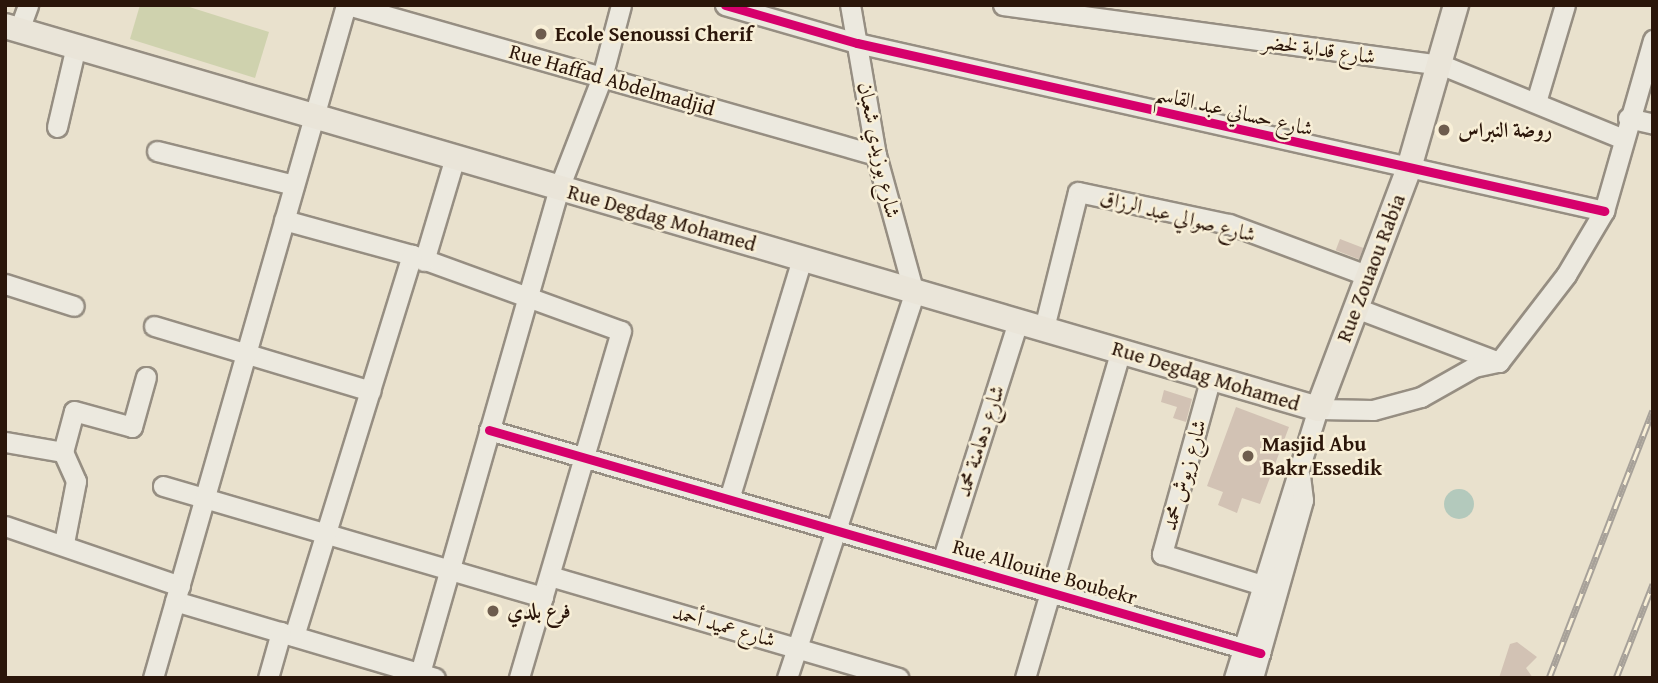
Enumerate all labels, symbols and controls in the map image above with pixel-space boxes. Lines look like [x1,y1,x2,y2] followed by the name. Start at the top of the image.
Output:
[555,21,753,47] place label: Ecole Senoussi Cherif
[533,26,549,42] marker: Ecole Senoussi Cherif
[1261,29,1377,69] street label: شارع قداية لخضر
[506,39,718,121] street label: Rue Haffad Abdelmadjid
[852,80,906,220] street label: شارع بوزيدي شعبان
[1153,81,1315,141] street label: شارع حساني عبد القاسم
[1458,117,1552,143] place label: روضة النبراس
[1436,122,1452,138] marker: روضة النبراس
[565,179,759,257] street label: Rue Degdag Mohamed
[1098,184,1258,248] street label: شارع صوالي عبد الرزاق
[1331,190,1411,346] street label: Rue Zouaou Rabia
[1109,335,1303,417] street label: Rue Degdag Mohamed
[950,382,1010,500] street label: شارع دهامنة محمد
[1156,417,1212,533] street label: شارع زيوش محمد
[1262,431,1382,481] place label: Masjid Abu Bakr Essedik
[1240,448,1256,464] marker: Masjid Abu Bakr Essedik
[950,534,1140,610] street label: Rue Allouine Boubekr
[507,598,571,624] place label: فرع بلدي
[670,599,778,653] street label: شارع عميد أحمد
[485,603,501,619] marker: فرع بلدي

